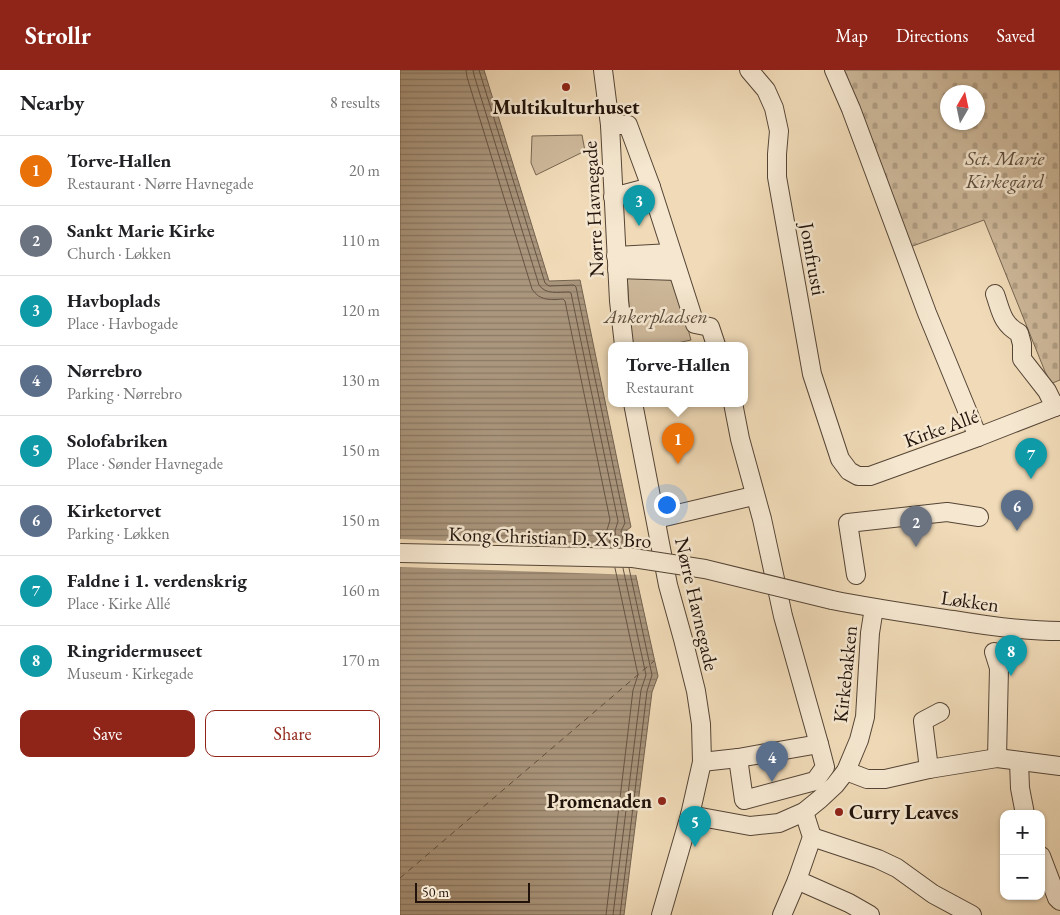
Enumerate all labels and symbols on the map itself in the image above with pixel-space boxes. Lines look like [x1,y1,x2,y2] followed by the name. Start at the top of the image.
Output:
[560,81,572,93] marker: Multikulturhuset
[940,85,985,130] north arrow
[493,94,640,120] place label: Multikulturhuset
[576,140,610,278] street label: Nørre Havnegade
[965,145,1045,194] park label: Sct. Marie Kirkegård
[623,185,655,226] pin: 3
[793,219,832,298] street label: Jomfrusti
[602,303,708,329] park label: Ankerpladsen
[900,402,982,453] street label: Kirke Allé
[662,423,694,464] pin: 1
[1015,438,1047,479] pin: 7
[1001,490,1033,531] pin: 6
[654,492,680,518] your location
[900,506,932,547] pin: 2
[448,520,652,554] street label: Kong Christian D. X's Bro
[669,535,725,673] street label: Nørre Havnegade
[939,584,1001,618] street label: Løkken
[827,624,863,724] street label: Kirkebakken
[995,635,1027,676] pin: 8
[756,741,788,782] pin: 4
[547,788,652,814] place label: Promenaden
[656,795,668,807] marker: Promenaden
[849,799,958,825] place label: Curry Leaves
[679,806,711,847] pin: 5
[833,806,845,818] marker: Curry Leaves
[415,880,530,903] scale bar

